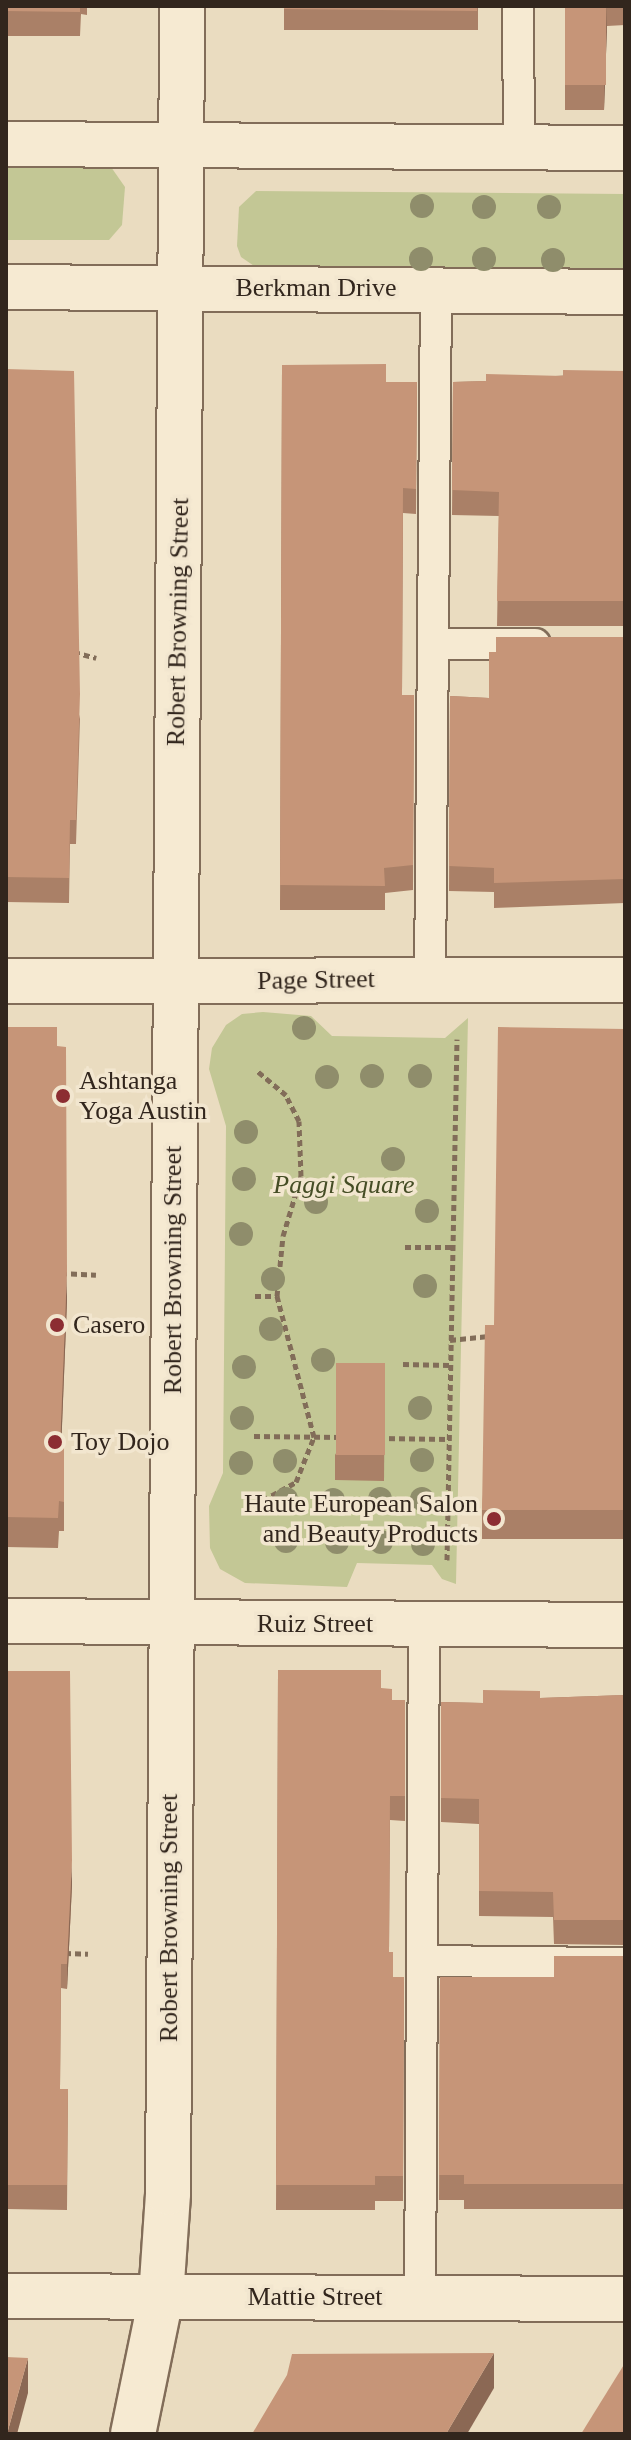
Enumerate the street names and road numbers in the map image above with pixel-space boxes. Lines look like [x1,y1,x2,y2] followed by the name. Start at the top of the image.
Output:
[235,272,397,304] street label: Berkman Drive
[160,498,196,746] street label: Robert Browning Street
[257,963,375,997] street label: Page Street
[157,1146,189,1394] street label: Robert Browning Street
[257,1608,373,1640] street label: Ruiz Street
[153,1794,185,2042] street label: Robert Browning Street
[247,2281,383,2313] street label: Mattie Street

